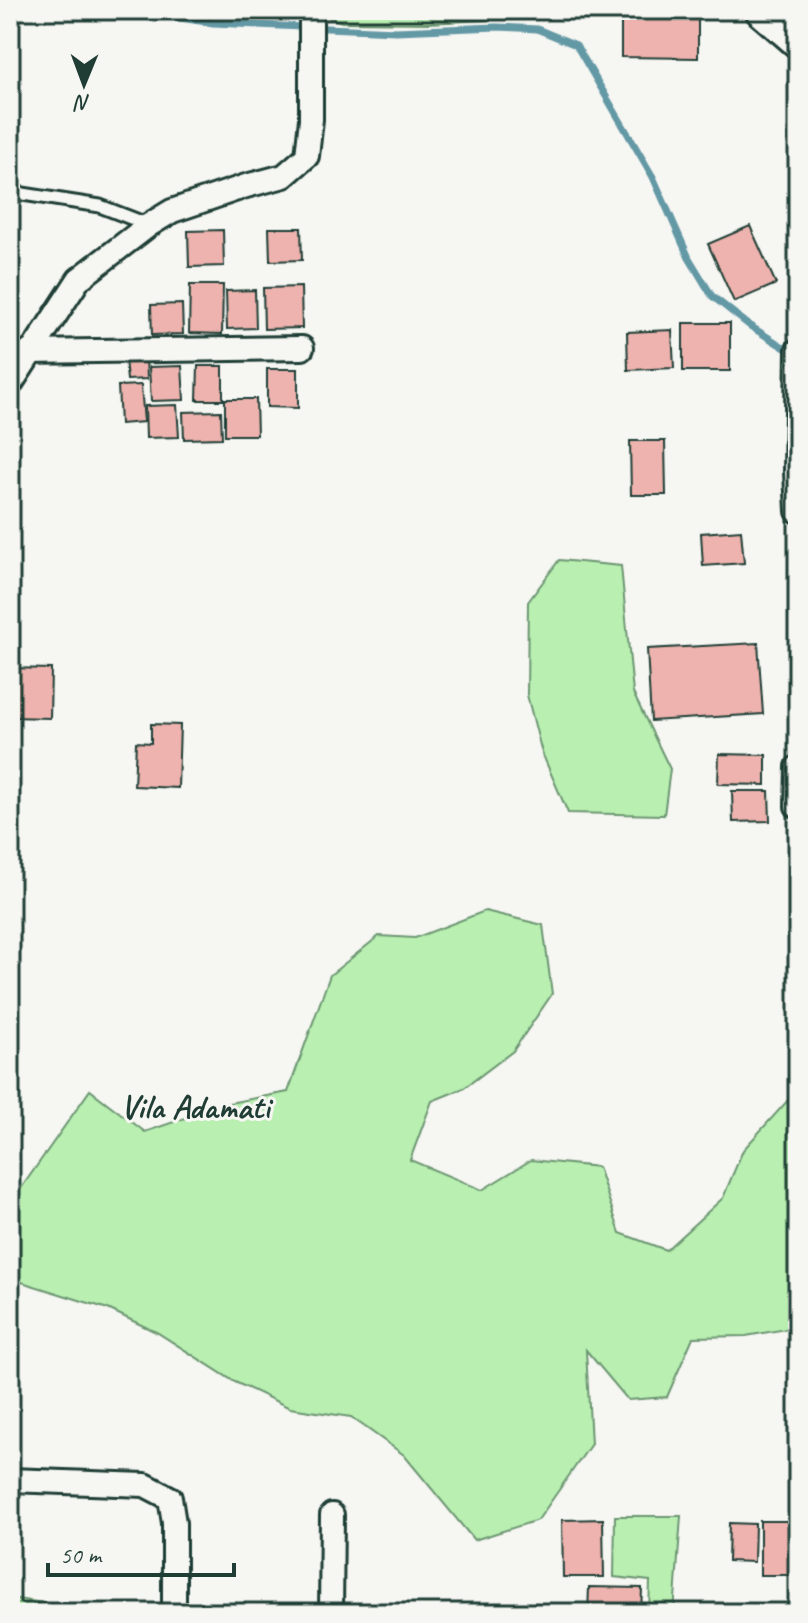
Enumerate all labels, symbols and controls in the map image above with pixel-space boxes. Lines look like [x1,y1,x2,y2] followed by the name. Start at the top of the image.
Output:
[44,44,124,124] north arrow
[73,89,91,117] text: N
[120,1085,274,1128] district label: Vila Adamati
[48,1527,234,1577] scale bar
[60,1540,103,1570] text: 50 m

